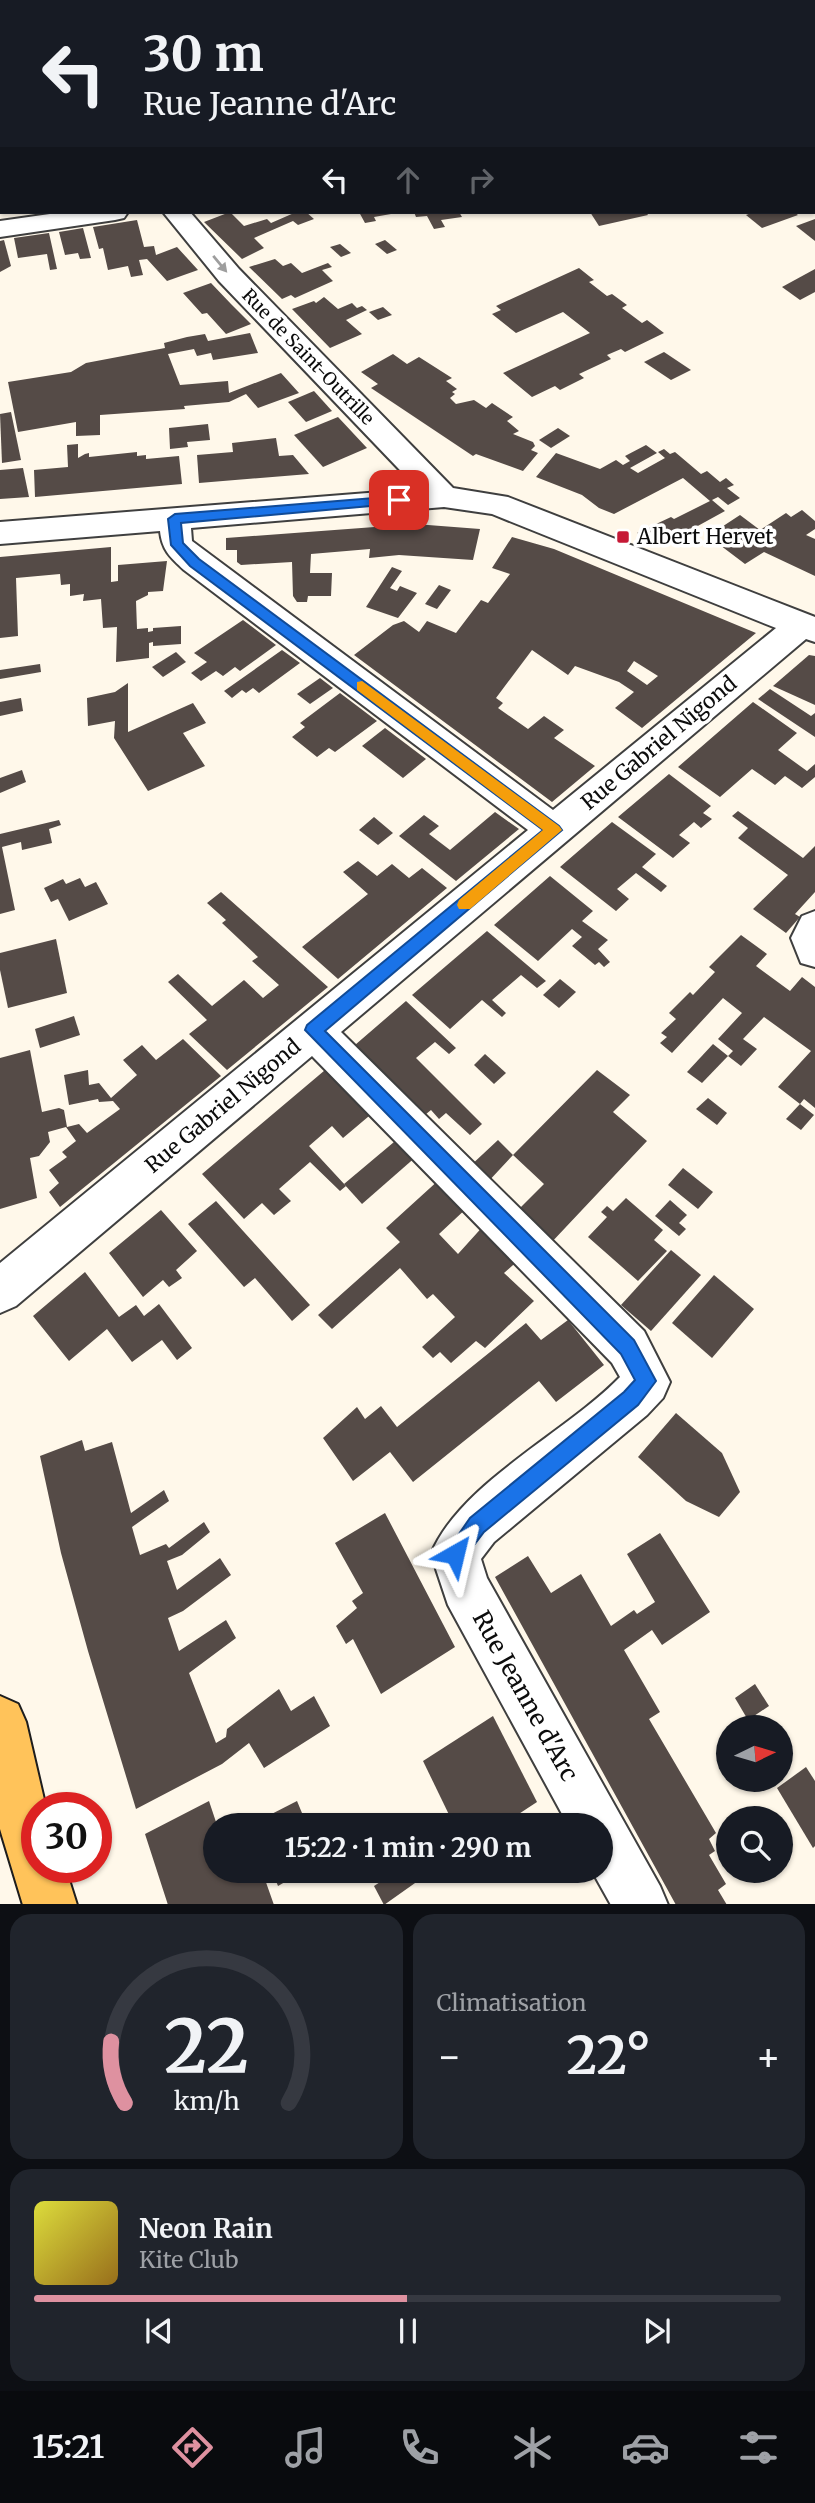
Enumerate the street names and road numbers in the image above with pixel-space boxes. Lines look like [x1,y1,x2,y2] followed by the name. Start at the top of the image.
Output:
[237,284,379,430] street label: Rue de Saint-Outrille
[575,669,742,816] street label: Rue Gabriel Nigond
[139,1032,306,1179] street label: Rue Gabriel Nigond
[466,1605,585,1786] street label: Rue Jeanne d'Arc

